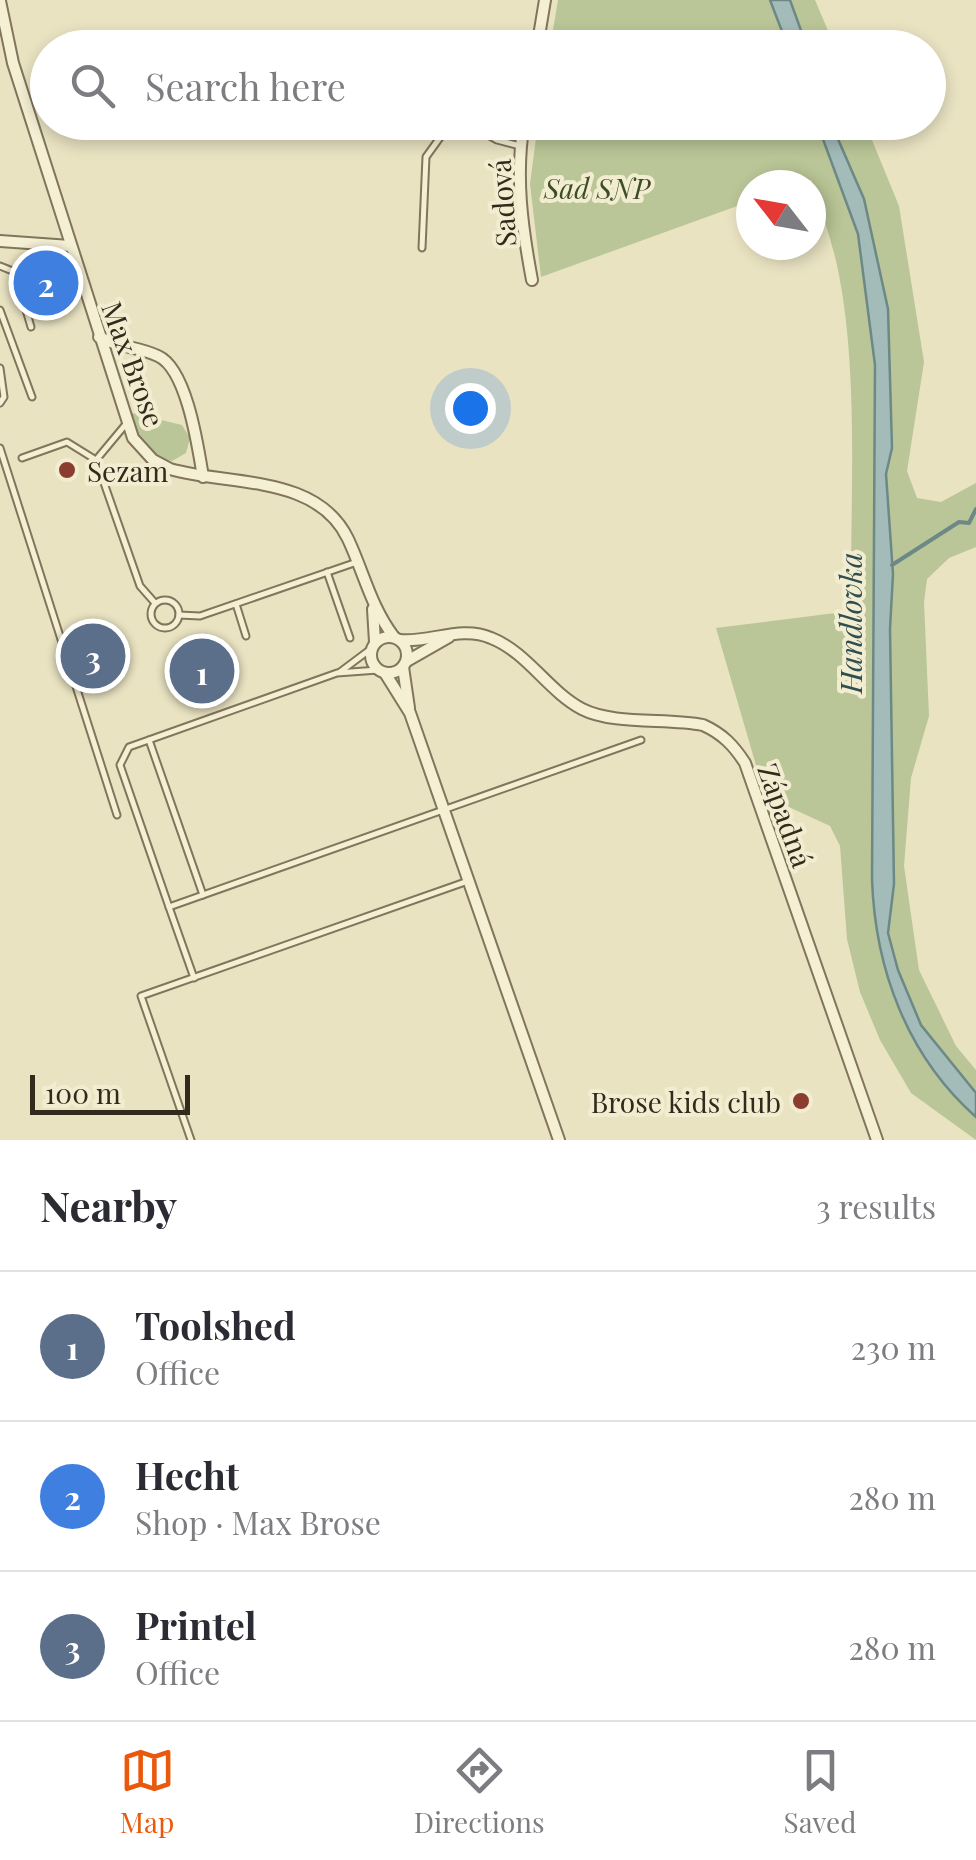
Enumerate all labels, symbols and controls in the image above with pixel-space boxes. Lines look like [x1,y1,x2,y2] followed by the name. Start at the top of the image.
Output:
[30,30,946,140] search box
[65,58,120,113] icon: search
[145,60,346,111] text: Search here
[480,158,524,248] street label: Sadová
[543,169,651,206] park label: Sad SNP
[736,170,826,260] north arrow
[13,246,78,320] pin: 2
[94,296,174,432] street label: Max Brose
[445,383,496,434] your location
[87,452,169,489] place label: Sezam
[56,459,78,481] marker: Sezam
[830,552,870,695] water label: Handlovka
[61,618,126,694] pin: 3
[170,634,234,708] pin: 1
[750,758,822,872] street label: Západná
[30,1070,190,1114] scale bar
[45,1074,121,1111] text: 100 m
[591,1083,781,1120] place label: Brose kids club
[790,1090,812,1112] marker: Brose kids club
[40,1177,177,1233] text: Nearby
[816,1184,936,1227] text: 3 results
[135,1299,296,1350] text: Toolshed
[66,1325,79,1368] text: 1
[851,1325,936,1368] text: 230 m
[135,1350,220,1393] text: Office
[135,1449,239,1500] text: Hecht
[64,1475,81,1518] text: 2
[848,1475,936,1518] text: 280 m
[135,1500,381,1543] text: Shop · Max Brose
[135,1599,257,1650] text: Printel
[65,1625,80,1668] text: 3
[848,1625,936,1668] text: 280 m
[135,1650,220,1693] text: Office
[120,1743,175,1840] tab: Map
[414,1743,544,1840] tab: Directions
[784,1743,856,1840] tab: Saved

